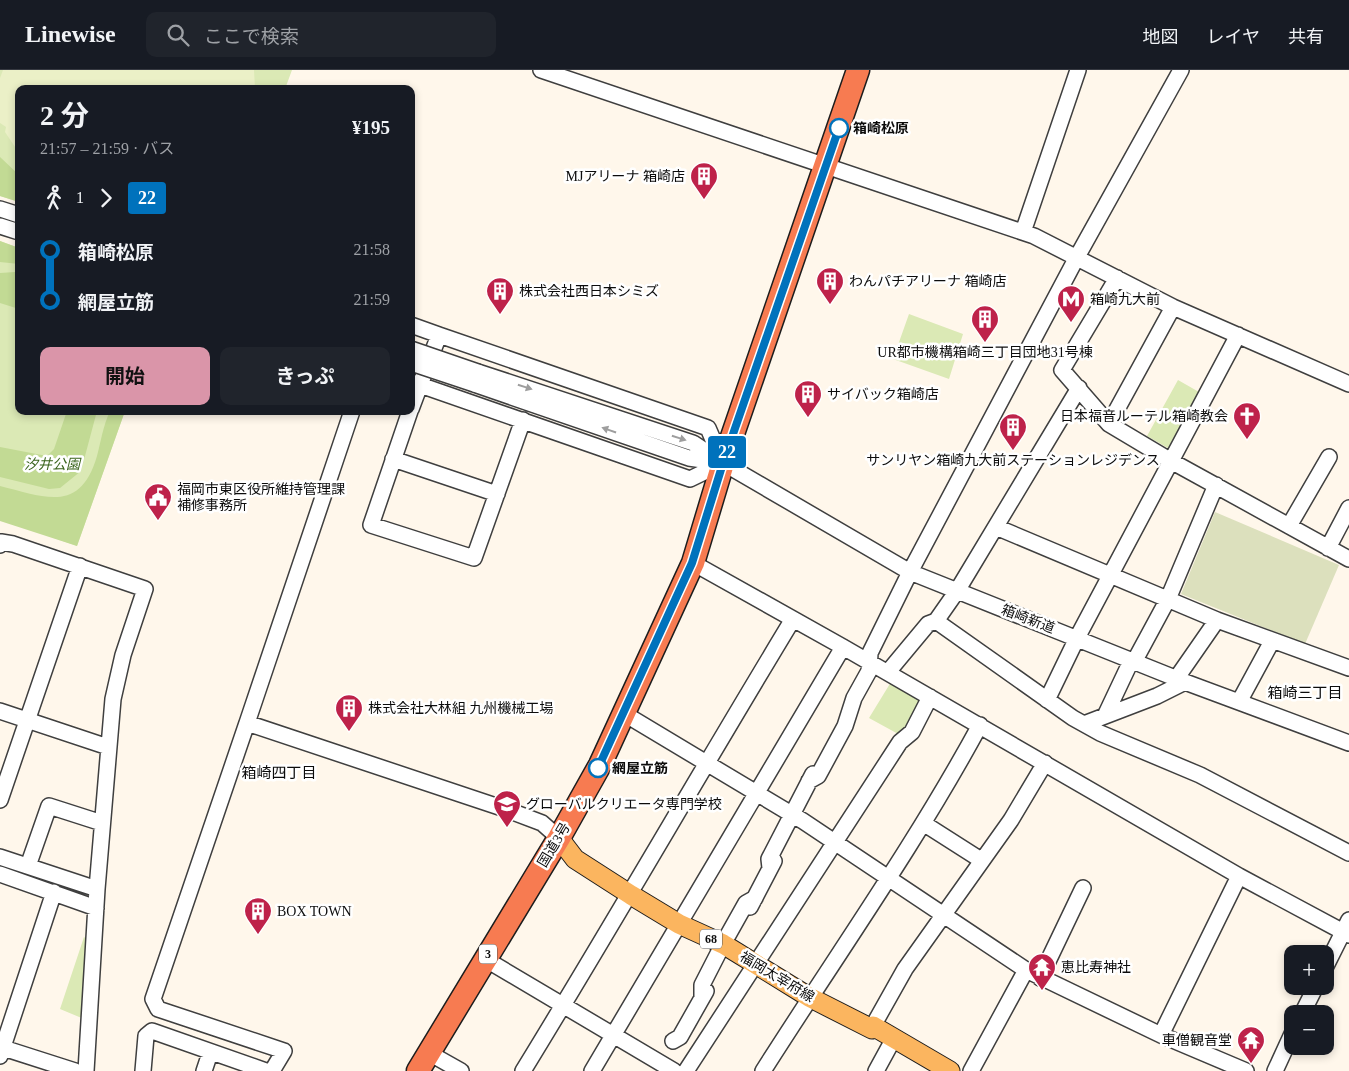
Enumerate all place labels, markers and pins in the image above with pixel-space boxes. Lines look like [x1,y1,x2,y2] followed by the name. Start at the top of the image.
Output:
[829,118,849,138] marker: 箱崎松原
[853,121,909,136] place label: 箱崎松原
[689,161,719,200] building icon: MJアリーナ 箱崎店
[566,169,685,184] place label: MJアリーナ 箱崎店
[815,266,845,305] building icon: わんパチアリーナ 箱崎店
[849,274,1007,289] place label: わんパチアリーナ 箱崎店
[485,276,515,315] building icon: 株式会社西日本シミズ
[519,283,659,299] place label: 株式会社西日本シミズ
[1056,284,1086,323] metro station icon: 箱崎九大前
[1090,291,1160,307] place label: 箱崎九大前
[970,304,1000,343] building icon: UR都市機構箱崎三丁目団地31号棟
[877,344,1093,360] place label: UR都市機構箱崎三丁目団地31号棟
[793,379,823,418] building icon: サイバック箱崎店
[827,387,939,402] place label: サイバック箱崎店
[1232,401,1262,440] church icon: 日本福音ルーテル箱崎教会
[1060,409,1228,424] place label: 日本福音ルーテル箱崎教会
[998,412,1028,451] building icon: サンリヤン箱崎九大前ステーションレジデンス
[866,452,1160,468] place label: サンリヤン箱崎九大前ステーションレジデンス
[177,481,345,513] place label: 福岡市東区役所維持管理課 補修事務所
[143,482,173,521] public building icon: 福岡市東区役所維持管理課 補修事務所
[334,693,364,732] building icon: 株式会社大林組 九州機械工場
[368,700,554,716] place label: 株式会社大林組 九州機械工場
[588,758,608,778] marker: 網屋立筋
[612,761,668,776] place label: 網屋立筋
[492,789,522,828] school or university icon: グローバルクリエータ専門学校
[526,797,722,812] place label: グローバルクリエータ専門学校
[243,896,273,935] building icon: BOX TOWN
[277,904,352,919] place label: BOX TOWN
[1027,952,1057,991] temple icon: 恵比寿神社
[1061,960,1131,975] place label: 恵比寿神社
[1236,1025,1266,1064] temple icon: 車僧観音堂
[1162,1033,1232,1048] place label: 車僧観音堂

